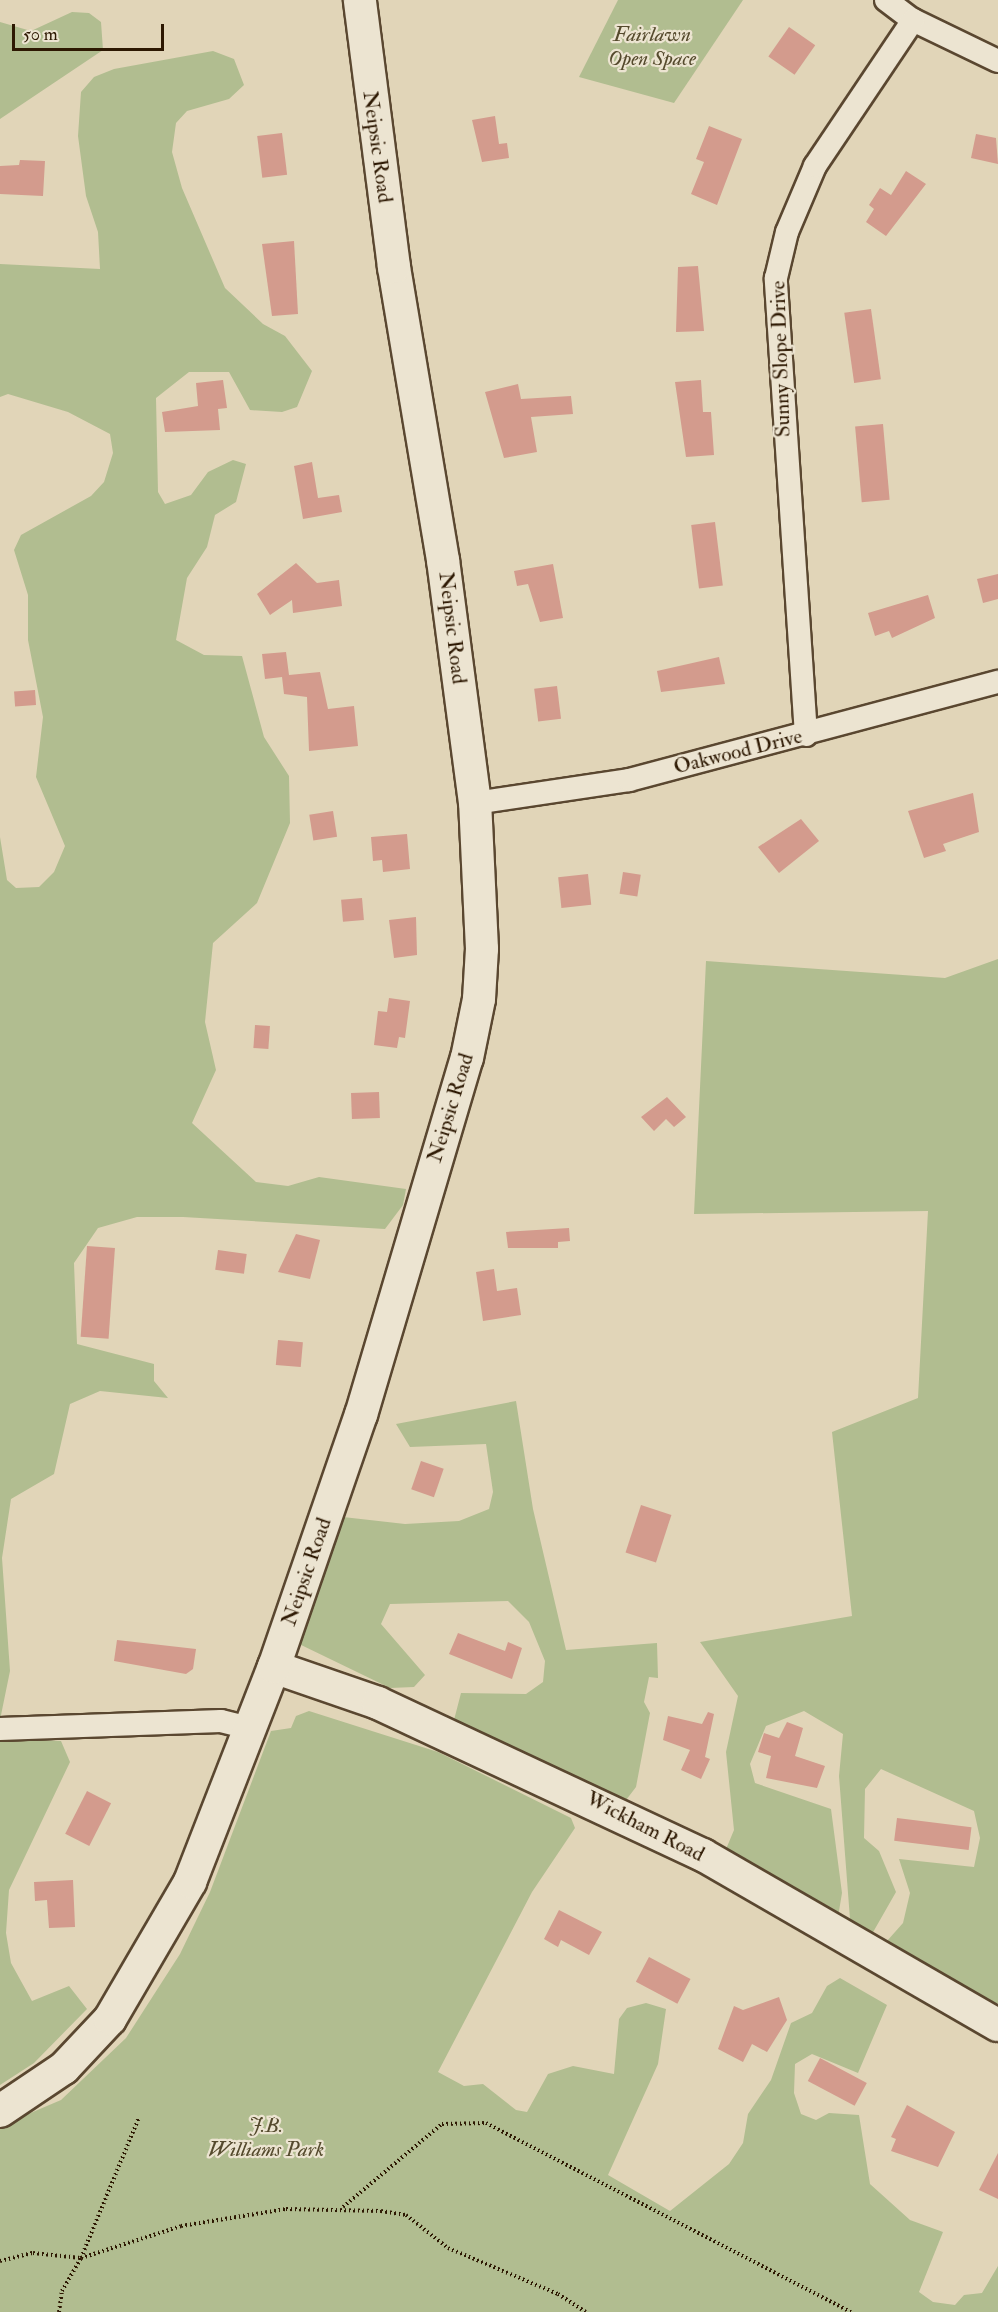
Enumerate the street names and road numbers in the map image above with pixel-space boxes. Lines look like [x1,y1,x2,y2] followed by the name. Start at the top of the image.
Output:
[357,89,397,205] street label: Neipsic Road
[766,280,796,438] street label: Sunny Slope Drive
[433,571,471,685] street label: Neipsic Road
[671,724,805,780] street label: Oakwood Drive
[422,1050,480,1166] street label: Neipsic Road
[277,1515,337,1629] street label: Neipsic Road
[582,1786,708,1868] street label: Wickham Road

